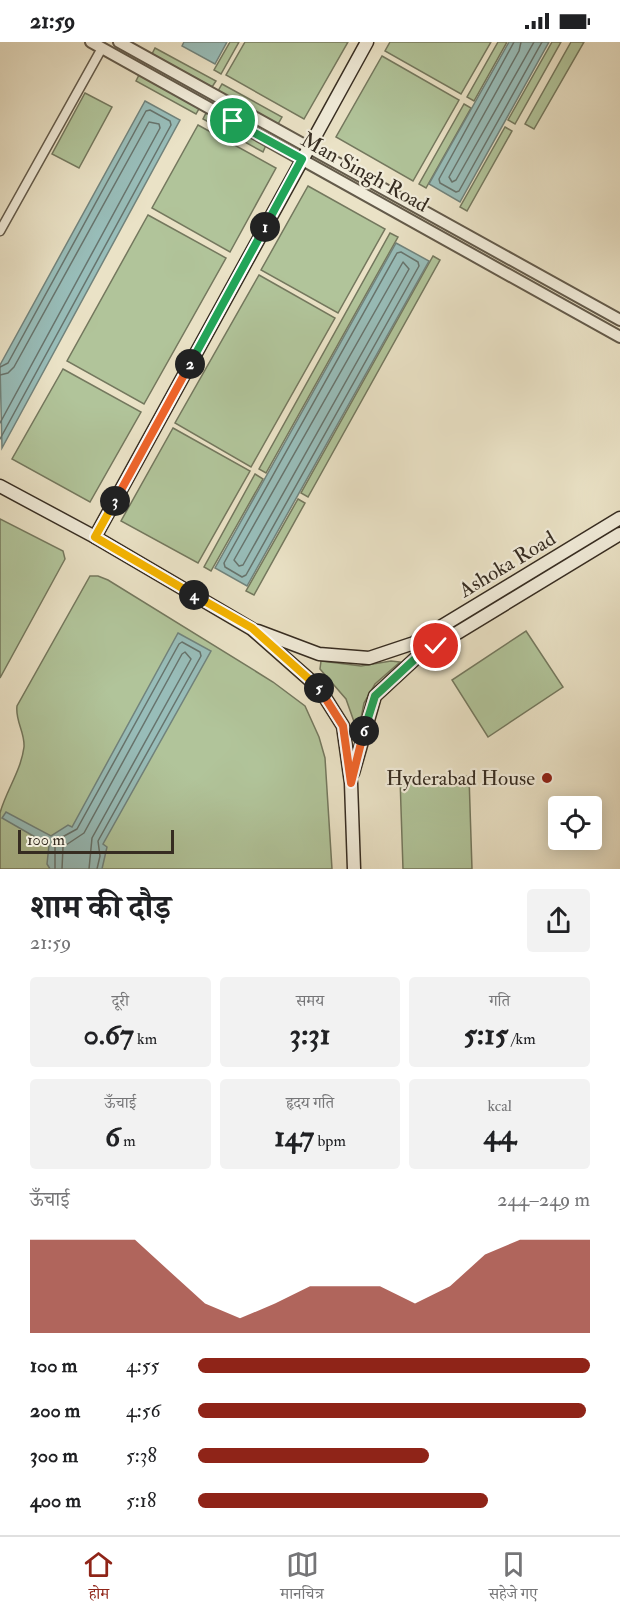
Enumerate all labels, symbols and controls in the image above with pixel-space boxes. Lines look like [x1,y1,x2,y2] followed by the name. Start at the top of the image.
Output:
[30,7,75,35] text: 21:59
[207,95,258,146] pin
[216,104,249,137] icon: arrive
[296,126,434,219] street label: Man Singh Road
[250,212,280,242] pin: 1
[262,217,268,237] text: 1
[175,349,205,379] pin: 2
[186,354,194,374] text: 2
[100,486,130,516] pin: 3
[112,491,118,511] text: 3
[453,525,561,604] street label: Ashoka Road
[179,580,209,610] pin: 4
[190,585,198,605] text: 4
[410,620,461,671] pin
[419,629,452,662] icon: check
[304,673,334,703] pin: 5
[315,678,323,698] text: 5
[349,716,379,746] pin: 6
[360,721,368,741] text: 6
[386,765,535,792] place label: Hyderabad House
[540,771,554,785] marker: Hyderabad House
[548,796,602,850] map controls
[548,796,602,850] button: locate
[18,827,174,854] scale bar
[27,830,65,850] text: 100 m
[30,887,171,928] text: शाम की दौड़
[527,889,590,952] button: share
[30,930,71,955] text: 21:59
[112,991,129,1011] text: दूरी
[296,991,324,1011] text: समय
[489,991,510,1011] text: गति
[84,1016,134,1053] text: 0.67
[289,1016,331,1053] text: 3:31
[464,1016,508,1053] text: 5:15
[134,1029,157,1049] text: km
[508,1029,536,1049] text: /km
[105,1093,136,1113] text: ऊँचाई
[286,1093,334,1113] text: हृदय गति
[487,1096,512,1116] text: kcal
[483,1116,516,1153] text: 44
[105,1118,120,1155] text: 6
[274,1118,314,1155] text: 147
[120,1131,136,1151] text: m
[314,1131,346,1151] text: bpm
[30,1187,69,1212] text: ऊँचाई
[497,1187,590,1212] text: 244–249 m
[30,1353,77,1378] text: 100 m
[126,1353,159,1378] text: 4:55
[30,1398,80,1423] text: 200 m
[126,1398,161,1423] text: 4:56
[30,1443,78,1468] text: 300 m
[126,1443,157,1468] text: 5:38
[30,1488,81,1513] text: 400 m
[126,1488,156,1513] text: 5:18
[82,1548,115,1609] tab: होम
[280,1548,324,1609] tab: मानचित्र
[489,1548,538,1609] tab: सहेजे गए

